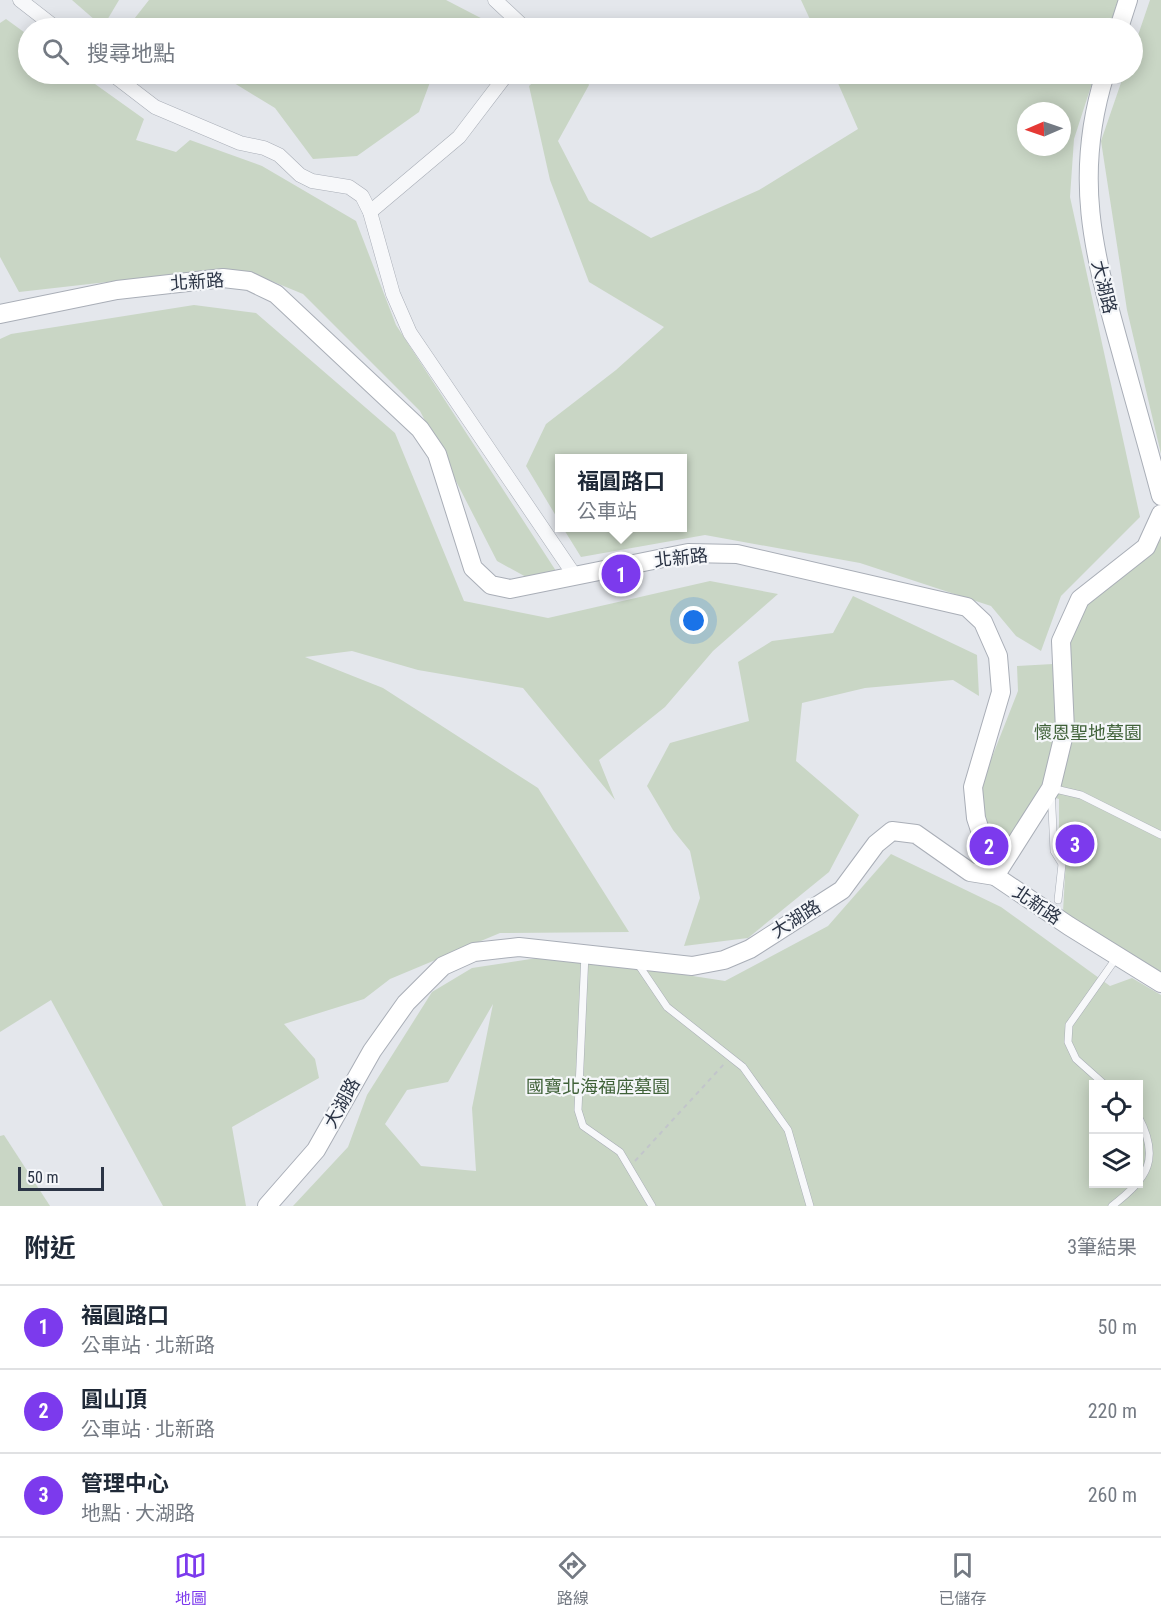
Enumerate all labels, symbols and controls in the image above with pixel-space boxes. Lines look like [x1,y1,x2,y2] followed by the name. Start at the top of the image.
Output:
[18,18,1143,84] search box
[39,35,72,68] icon: search
[87,41,175,66] text: 搜尋地點
[1017,102,1071,156] north arrow
[1088,258,1121,316] street label: 大湖路
[169,269,225,294] street label: 北新路
[555,454,687,532] popup
[577,469,665,494] text: 福圓路口
[577,499,637,523] text: 公車站
[653,544,709,571] street label: 北新路
[602,552,640,596] pin: 1
[679,606,708,635] your location
[1034,722,1142,743] park label: 懷恩聖地墓園
[1056,822,1094,866] pin: 3
[970,824,1008,868] pin: 2
[1009,881,1066,928] street label: 北新路
[767,895,824,942] street label: 大湖路
[319,1074,364,1131] street label: 大湖路
[526,1076,670,1097] park label: 國寶北海福座墓園
[1089,1080,1143,1188] map controls
[1089,1080,1143,1134] button: locate
[1089,1134,1143,1188] button: layers
[18,1164,104,1192] scale bar
[27,1168,59,1187] text: 50 m
[24,1233,76,1263] text: 附近
[1067,1235,1137,1259] text: 3筆結果
[81,1303,169,1328] text: 福圓路口
[38,1315,49,1339] text: 1
[1098,1315,1137,1339] text: 50 m
[81,1333,215,1357] text: 公車站 · 北新路
[81,1387,147,1412] text: 圓山頂
[38,1399,49,1423] text: 2
[1088,1399,1137,1423] text: 220 m
[81,1417,215,1441] text: 公車站 · 北新路
[81,1471,169,1496] text: 管理中心
[38,1483,49,1507] text: 3
[1088,1483,1137,1507] text: 260 m
[81,1501,195,1525] text: 地點 · 大湖路
[174,1549,207,1609] tab: 地圖
[556,1549,589,1609] tab: 路線
[938,1549,986,1609] tab: 已儲存

